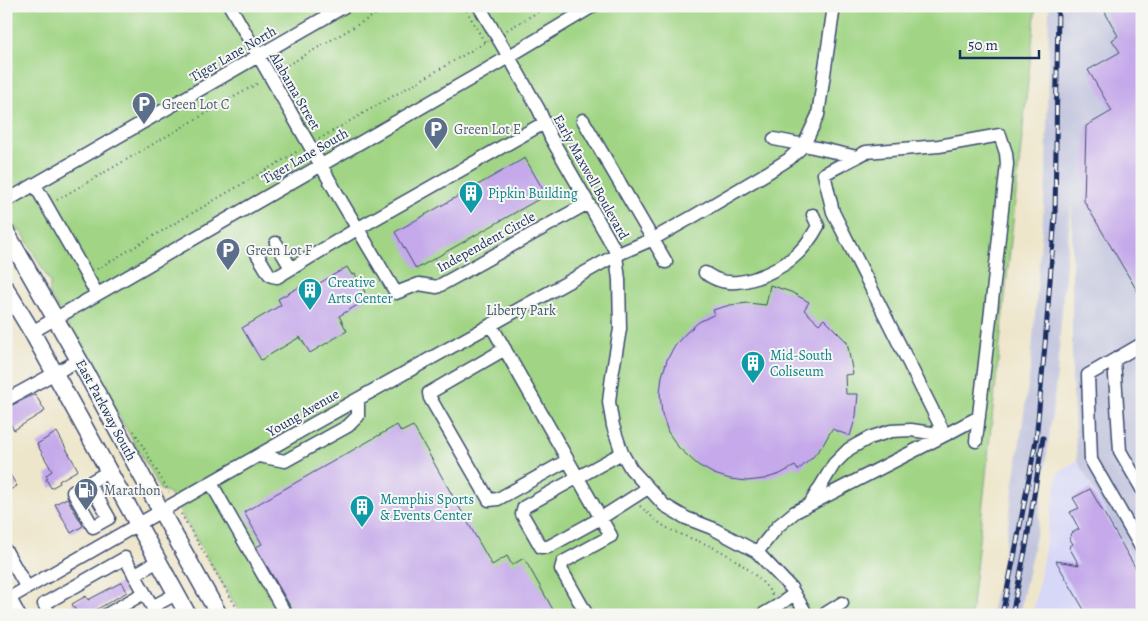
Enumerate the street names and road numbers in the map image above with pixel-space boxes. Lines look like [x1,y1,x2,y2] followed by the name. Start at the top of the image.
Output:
[186,21,280,87] street label: Tiger Lane North
[265,48,325,134] street label: Alabama Street
[549,111,634,243] street label: Early Maxwell Boulevard
[258,123,352,188] street label: Tiger Lane South
[433,207,539,277] street label: Independent Circle
[71,356,141,465] street label: East Parkway South
[262,385,343,442] street label: Young Avenue

